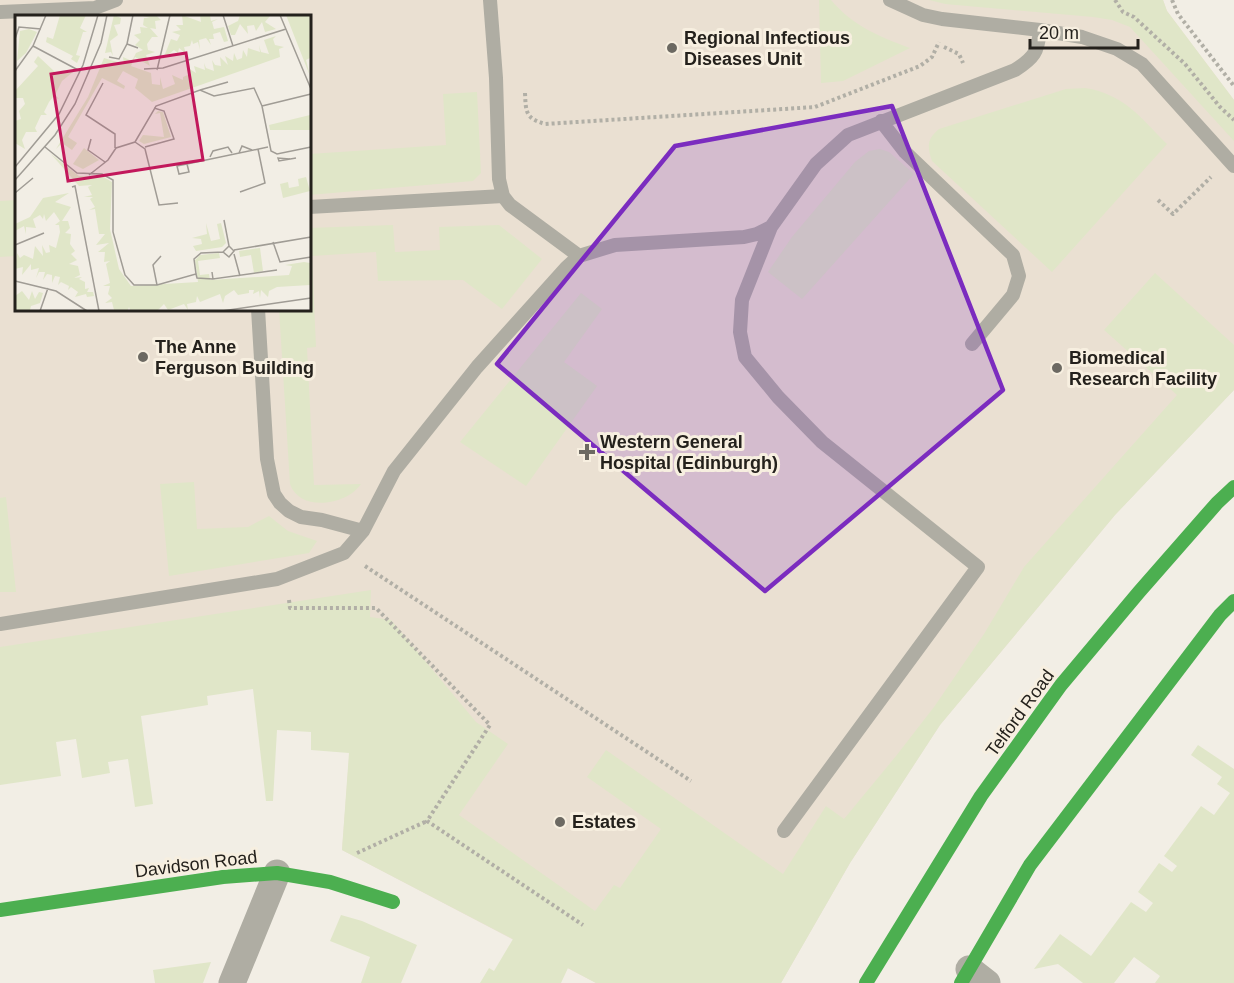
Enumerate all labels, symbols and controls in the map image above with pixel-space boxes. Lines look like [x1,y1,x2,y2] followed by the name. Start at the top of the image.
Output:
[1030,12,1138,50] scale bar
[15,15,310,310] inset map
[1039,23,1079,43] text: 20 m
[684,28,850,69] place label: Regional Infectious Diseases Unit
[665,41,679,55] marker: Regional Infectious Diseases Unit
[155,337,314,378] place label: The Anne Ferguson Building
[1069,348,1217,389] place label: Biomedical Research Facility
[136,350,150,364] marker: The Anne Ferguson Building
[1050,361,1064,375] marker: Biomedical Research Facility
[600,432,778,473] place label: Western General Hospital (Edinburgh)
[578,443,596,461] marker: Western General Hospital (Edinburgh)
[982,666,1058,760] street label: Telford Road
[572,812,636,832] place label: Estates
[553,815,567,829] marker: Estates
[134,847,258,881] street label: Davidson Road

